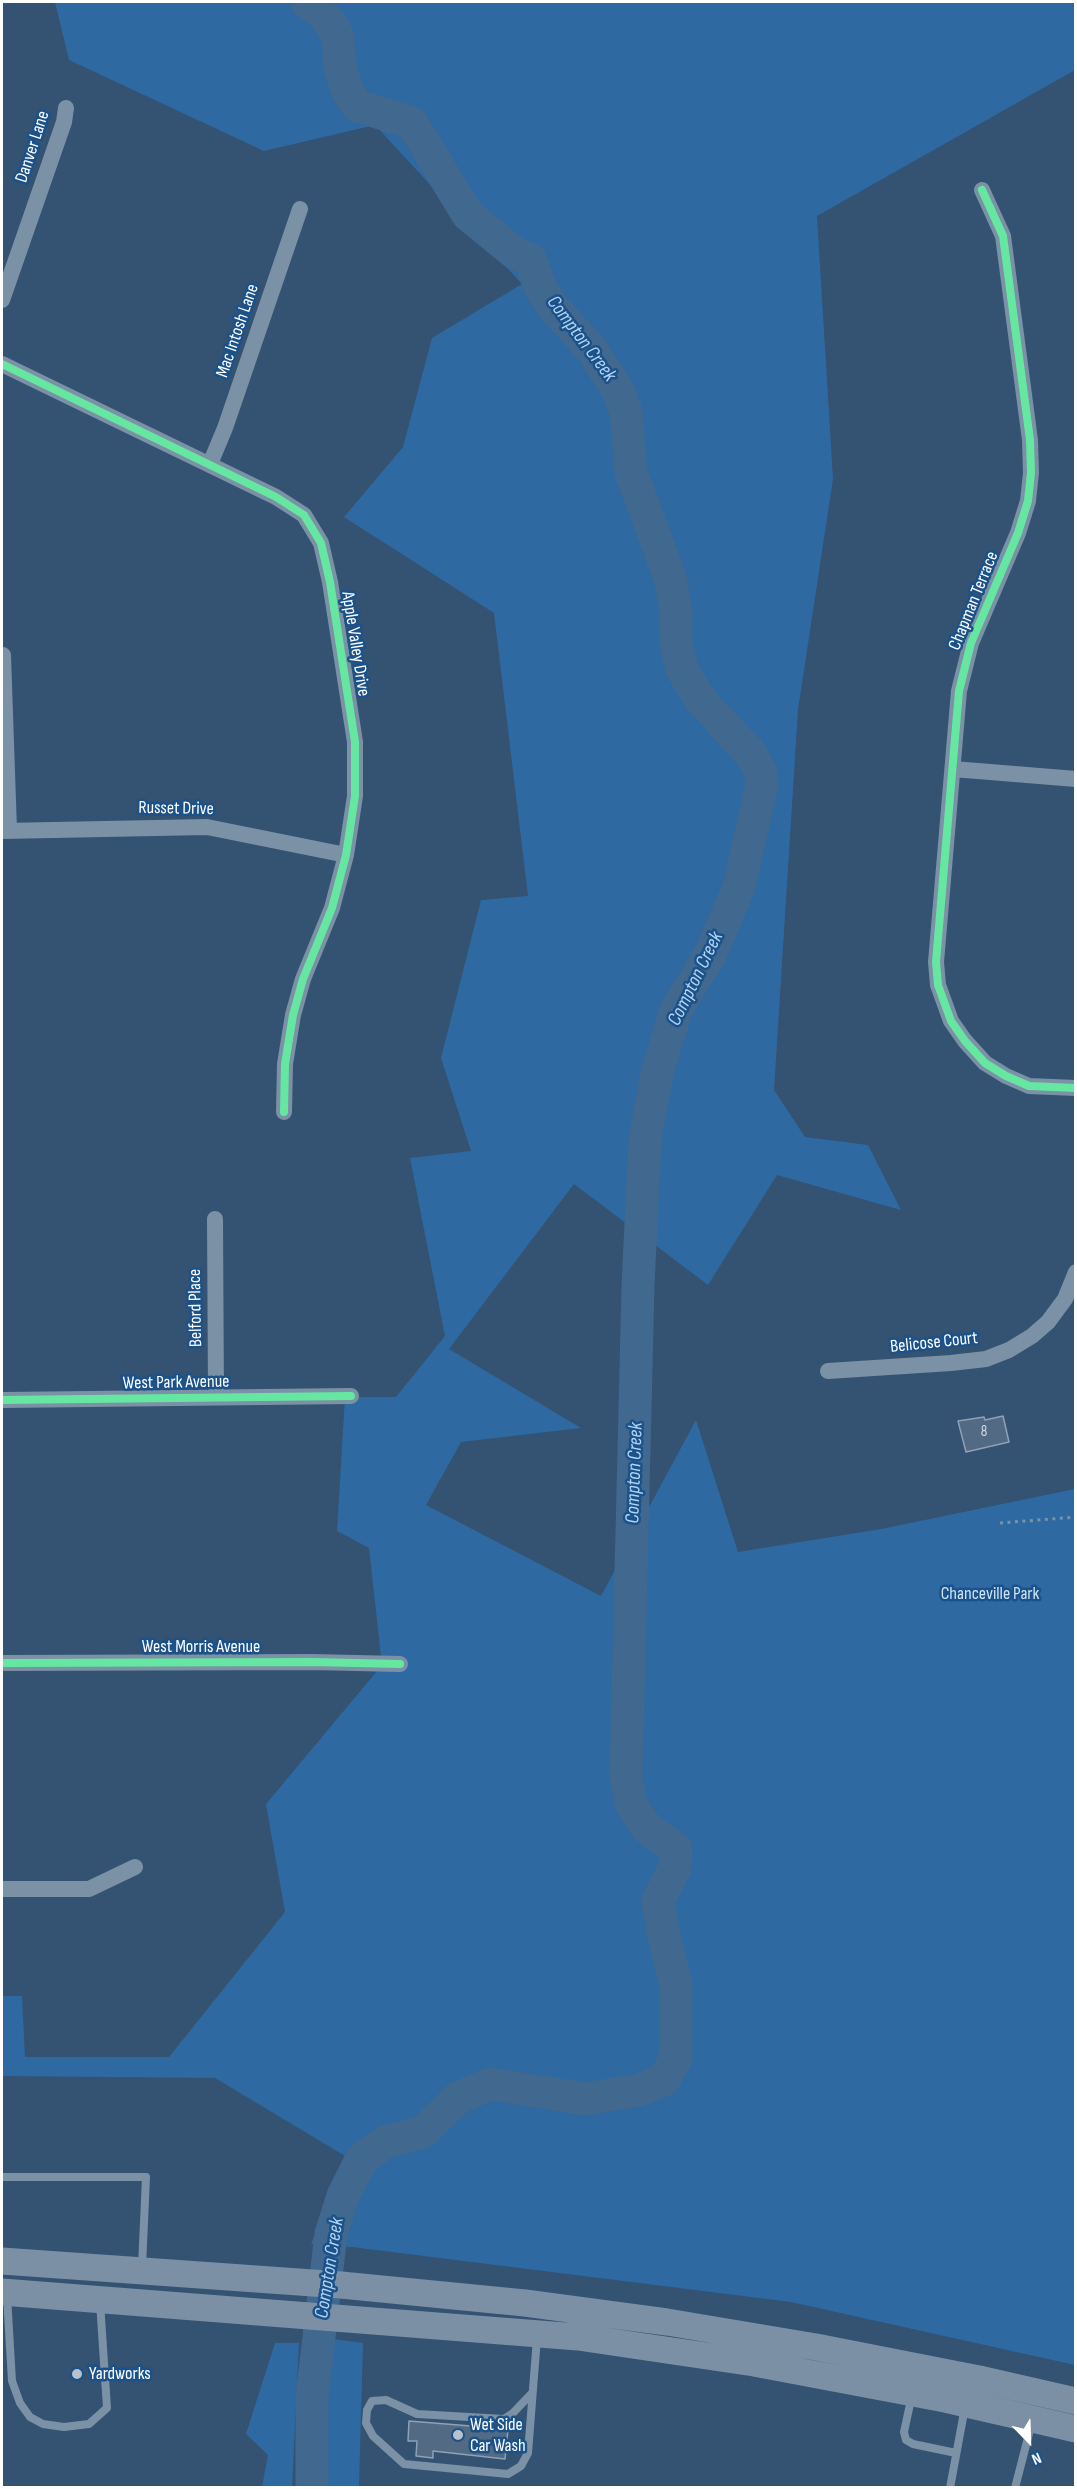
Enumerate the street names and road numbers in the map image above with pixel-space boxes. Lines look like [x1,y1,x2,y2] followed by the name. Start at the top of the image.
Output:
[11,109,55,185] street label: Danver Lane
[212,281,264,381] street label: Mac Intosh Lane
[944,548,1004,654] street label: Chapman Terrace
[336,590,374,698] street label: Apple Valley Drive
[138,798,214,820] street label: Russet Drive
[185,1269,207,1347] street label: Belford Place
[889,1328,979,1358] street label: Belicose Court
[122,1371,230,1395] street label: West Park Avenue
[142,1636,260,1658] street label: West Morris Avenue

